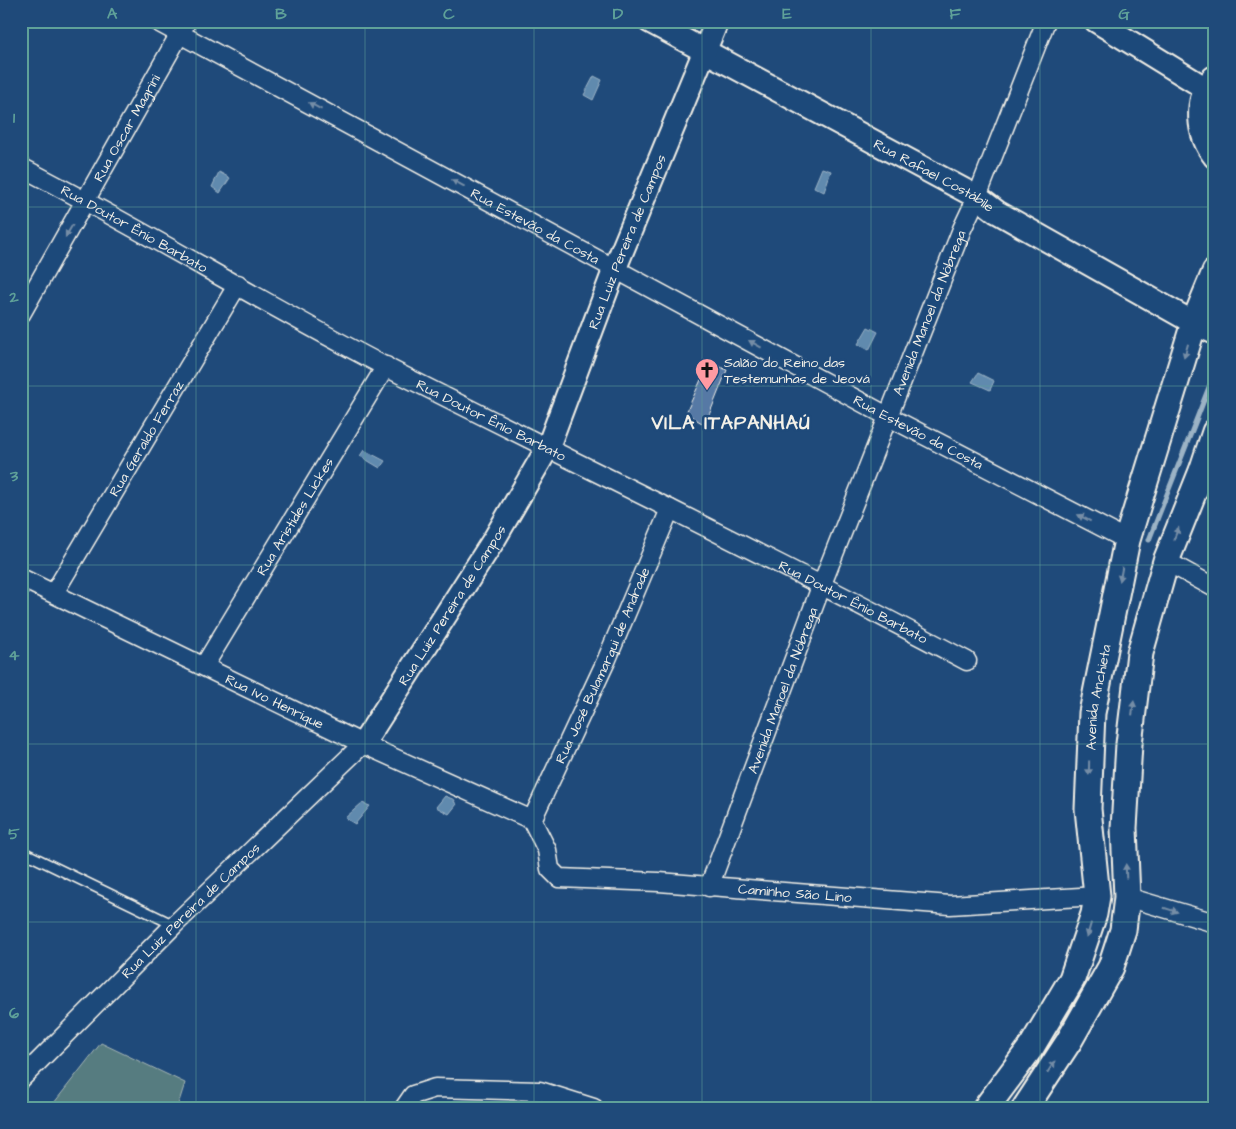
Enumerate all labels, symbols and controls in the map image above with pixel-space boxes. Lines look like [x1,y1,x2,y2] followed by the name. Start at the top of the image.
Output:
[107,3,118,25] text: A
[275,3,287,25] text: B
[443,3,455,25] text: C
[613,3,624,25] text: D
[782,3,792,25] text: E
[949,3,961,25] text: F
[1118,3,1130,25] text: G
[89,71,166,186] street label: Rua Oscar Magrini
[308,102,321,111] one-way arrow
[13,107,16,129] text: 1
[870,134,998,218] street label: Rua Rafael Costábile
[584,152,672,332] street label: Rua Luiz Pereira de Campos
[451,179,464,188] one-way arrow
[57,181,211,278] street label: Rua Doutor Ênio Barbato
[467,184,603,270] street label: Rua Estevão da Costa
[64,225,73,238] one-way arrow
[888,228,971,399] street label: Avenida Manoel da Nóbrega
[8,286,19,308] text: 2
[747,340,762,348] one-way arrow
[1182,344,1190,359] one-way arrow
[724,353,870,389] place label: Salão do Reino das Testemunhas de Jeová
[694,357,720,391] church icon: Salão do Reino das Testemunhas de Jeová
[413,375,569,467] street label: Rua Doutor Ênio Barbato
[105,377,189,501] street label: Rua Geraldo Ferraz
[849,391,986,475] street label: Rua Estevão da Costa
[650,410,811,437] district label: VILA ITAPANHAÚ
[252,454,339,580] street label: Rua Aristides Lickes
[9,465,19,487] text: 3
[1077,514,1091,522] one-way arrow
[394,522,511,690] street label: Rua Luiz Pereira de Campos
[1173,527,1181,542] one-way arrow
[775,556,931,649] street label: Rua Doutor Ênio Barbato
[551,564,656,767] street label: Rua José Bulamarqui de Andrade
[1116,566,1124,582] one-way arrow
[743,605,823,777] street label: Avenida Manoel da Nóbrega
[1081,643,1117,751] street label: Avenida Anchieta
[9,644,20,666] text: 4
[222,670,327,735] street label: Rua Ivo Henrique
[1130,700,1138,716] one-way arrow
[1085,761,1093,777] one-way arrow
[8,823,20,845] text: 5
[117,839,265,983] street label: Rua Luiz Pereira de Campos
[1122,862,1130,878] one-way arrow
[737,879,853,908] street label: Caminho São Lino
[1164,906,1179,914] one-way arrow
[1085,922,1093,937] one-way arrow
[9,1002,19,1024] text: 6
[1047,1060,1056,1074] one-way arrow

